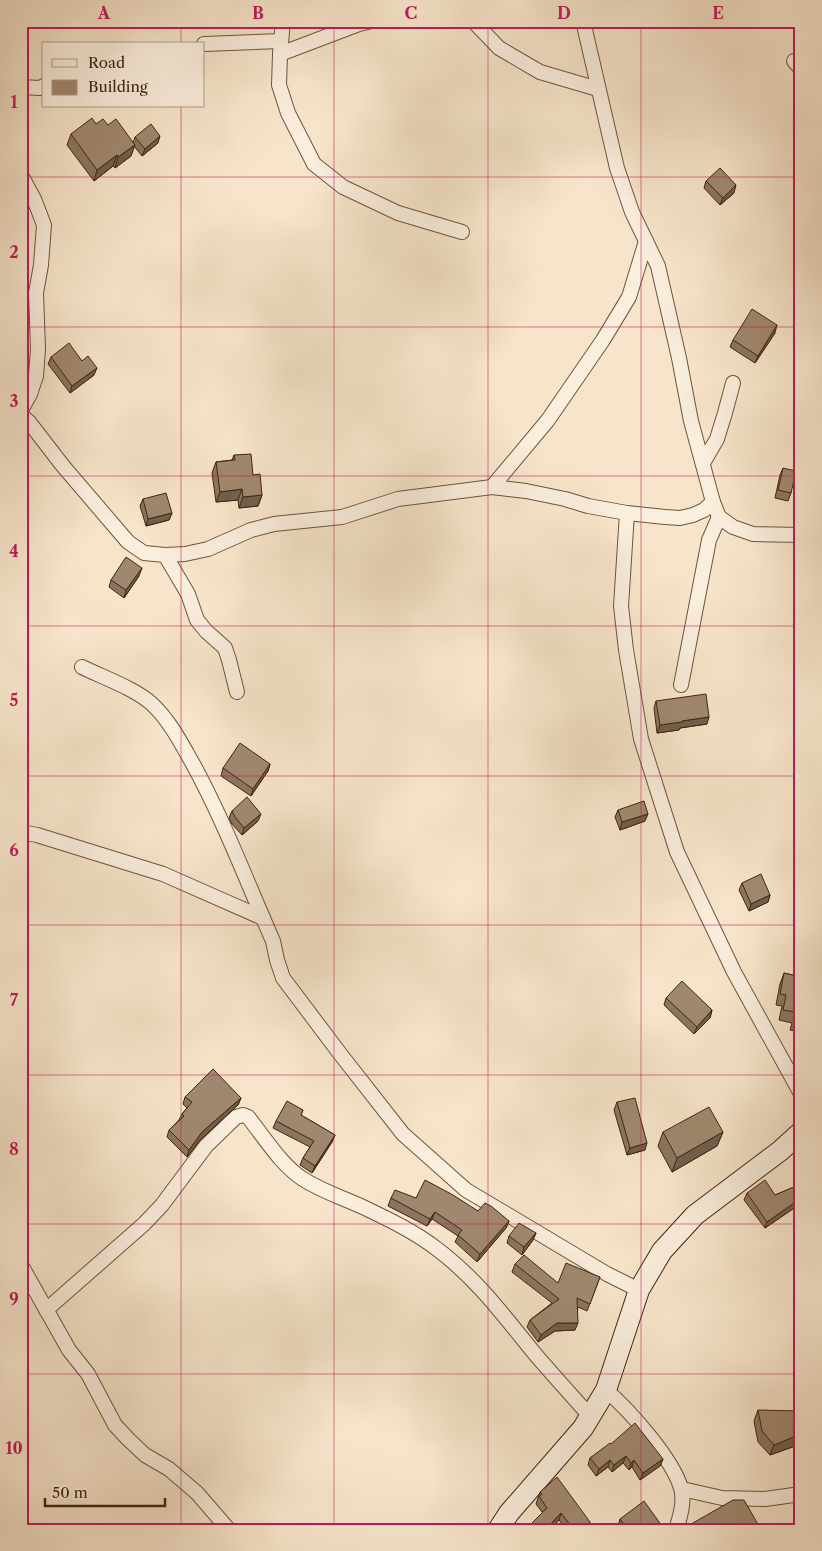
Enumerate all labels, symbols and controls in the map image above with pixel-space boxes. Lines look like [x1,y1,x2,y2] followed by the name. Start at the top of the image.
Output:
[97,3,111,23] text: A
[252,3,264,23] text: B
[405,3,417,23] text: C
[557,3,571,23] text: D
[712,3,724,23] text: E
[42,42,205,108] legend
[88,53,125,72] text: Road
[88,77,148,96] text: Building
[10,92,18,112] text: 1
[9,242,19,262] text: 2
[9,391,19,411] text: 3
[9,541,19,561] text: 4
[10,690,19,710] text: 5
[9,840,19,860] text: 6
[10,990,19,1010] text: 7
[9,1139,19,1159] text: 8
[9,1289,19,1309] text: 9
[5,1438,23,1458] text: 10
[45,1476,165,1508] scale bar
[52,1483,88,1502] text: 50 m

